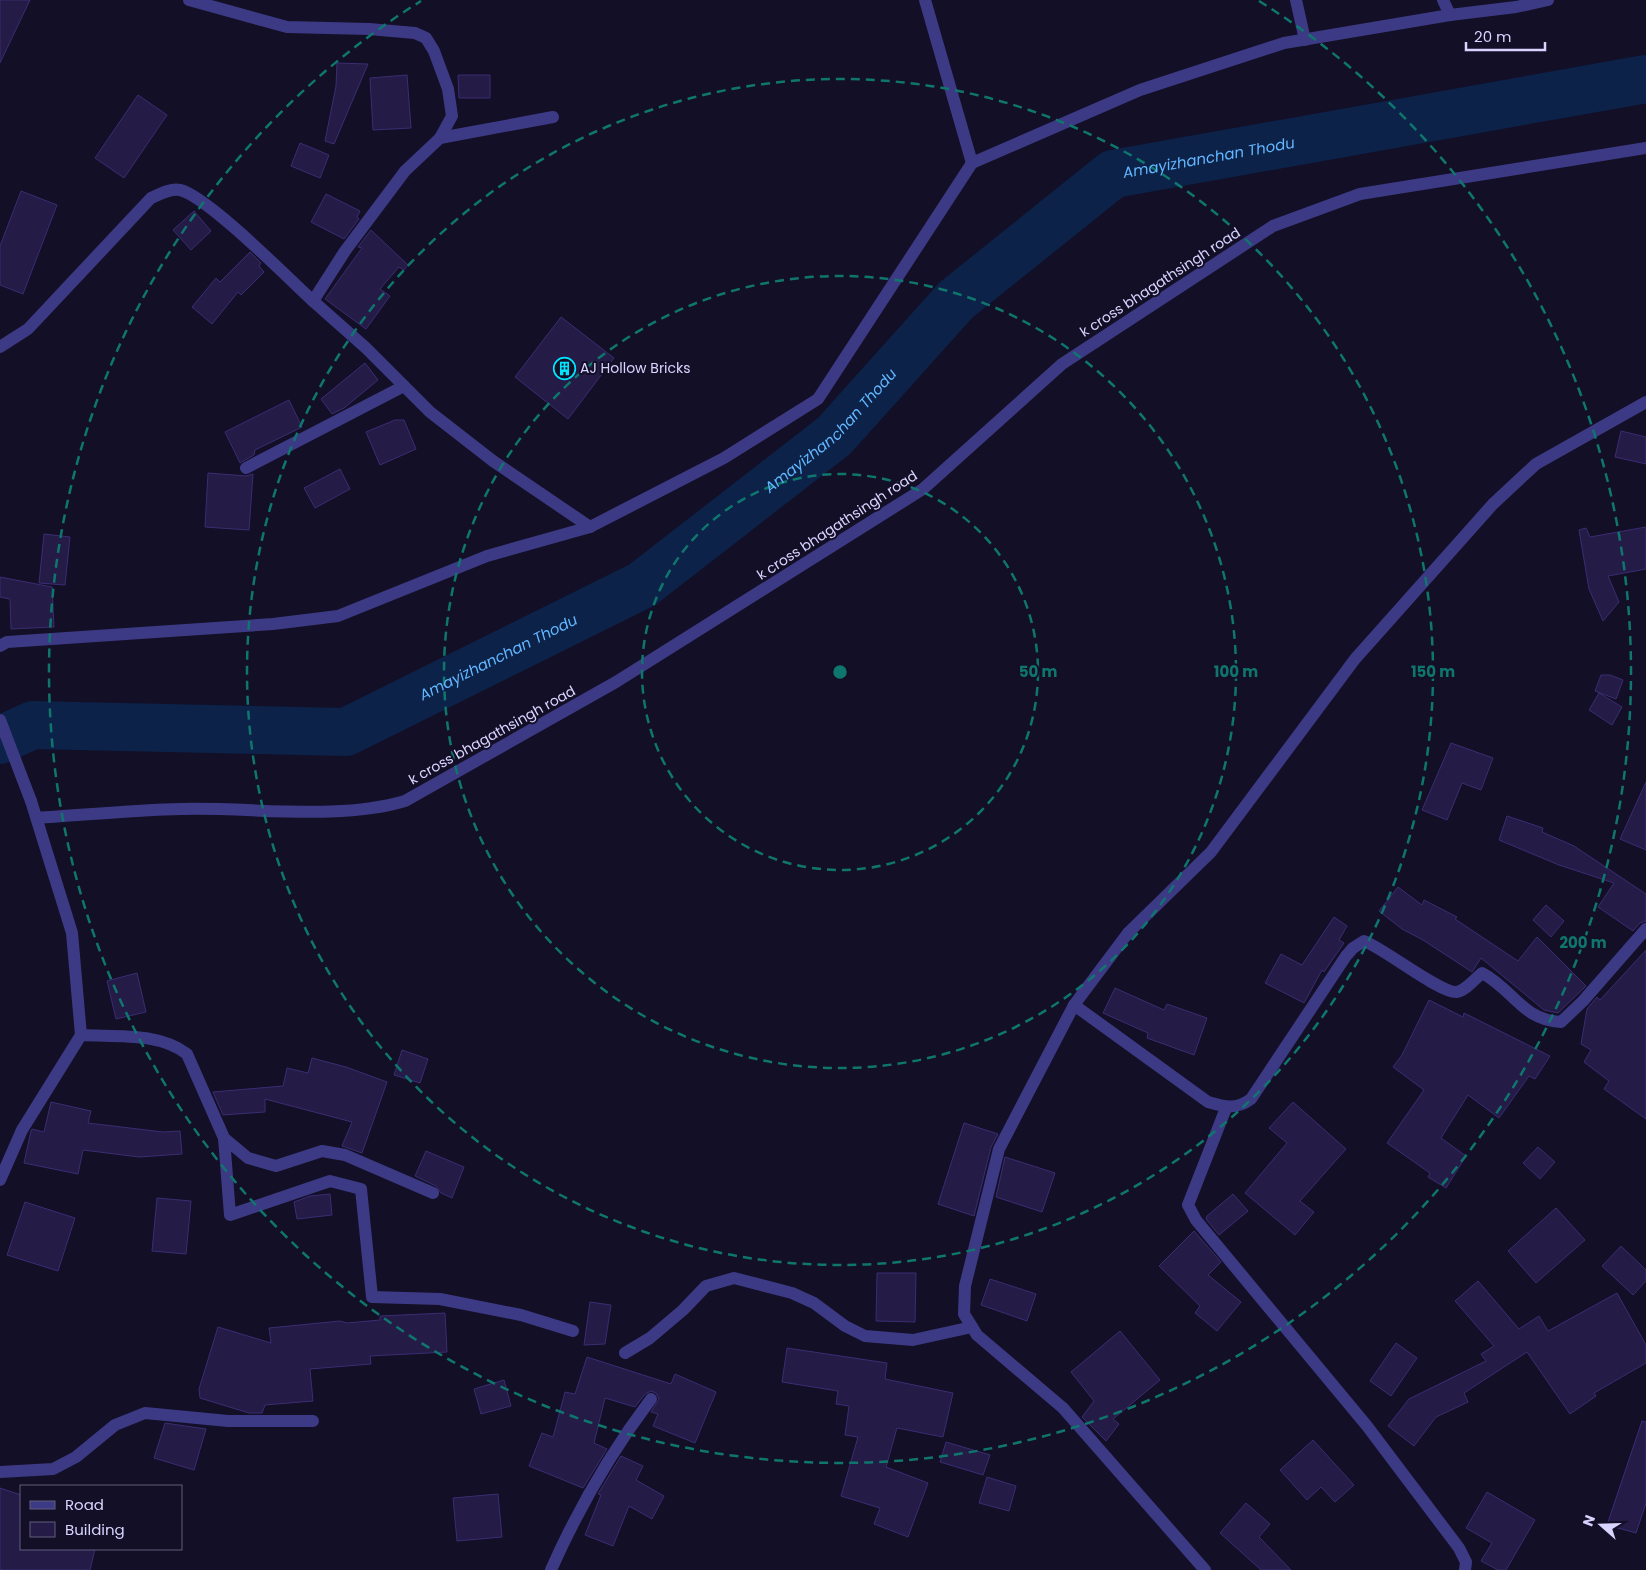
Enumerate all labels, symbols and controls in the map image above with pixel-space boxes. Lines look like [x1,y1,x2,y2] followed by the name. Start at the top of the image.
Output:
[1466,20,1545,52] scale bar
[1474,26,1512,47] text: 20 m
[1120,131,1297,183] water label: Amayizhanchan Thodu
[1076,222,1244,342] street label: k cross bhagathsingh road
[552,356,576,380] building icon: AJ Hollow Bricks
[580,358,691,378] place label: AJ Hollow Bricks
[759,363,901,498] water label: Amayizhanchan Thodu
[753,465,921,585] street label: k cross bhagathsingh road
[414,608,581,705] water label: Amayizhanchan Thodu
[1019,661,1057,682] text: 50 m
[1214,661,1258,682] text: 100 m
[1411,661,1455,682] text: 150 m
[831,663,849,681] centre of rings
[405,681,579,789] street label: k cross bhagathsingh road
[1559,932,1607,953] text: 200 m
[20,1485,182,1550] legend
[65,1494,104,1515] text: Road
[1576,1500,1626,1550] north arrow
[1578,1512,1600,1529] text: N
[65,1519,125,1540] text: Building

